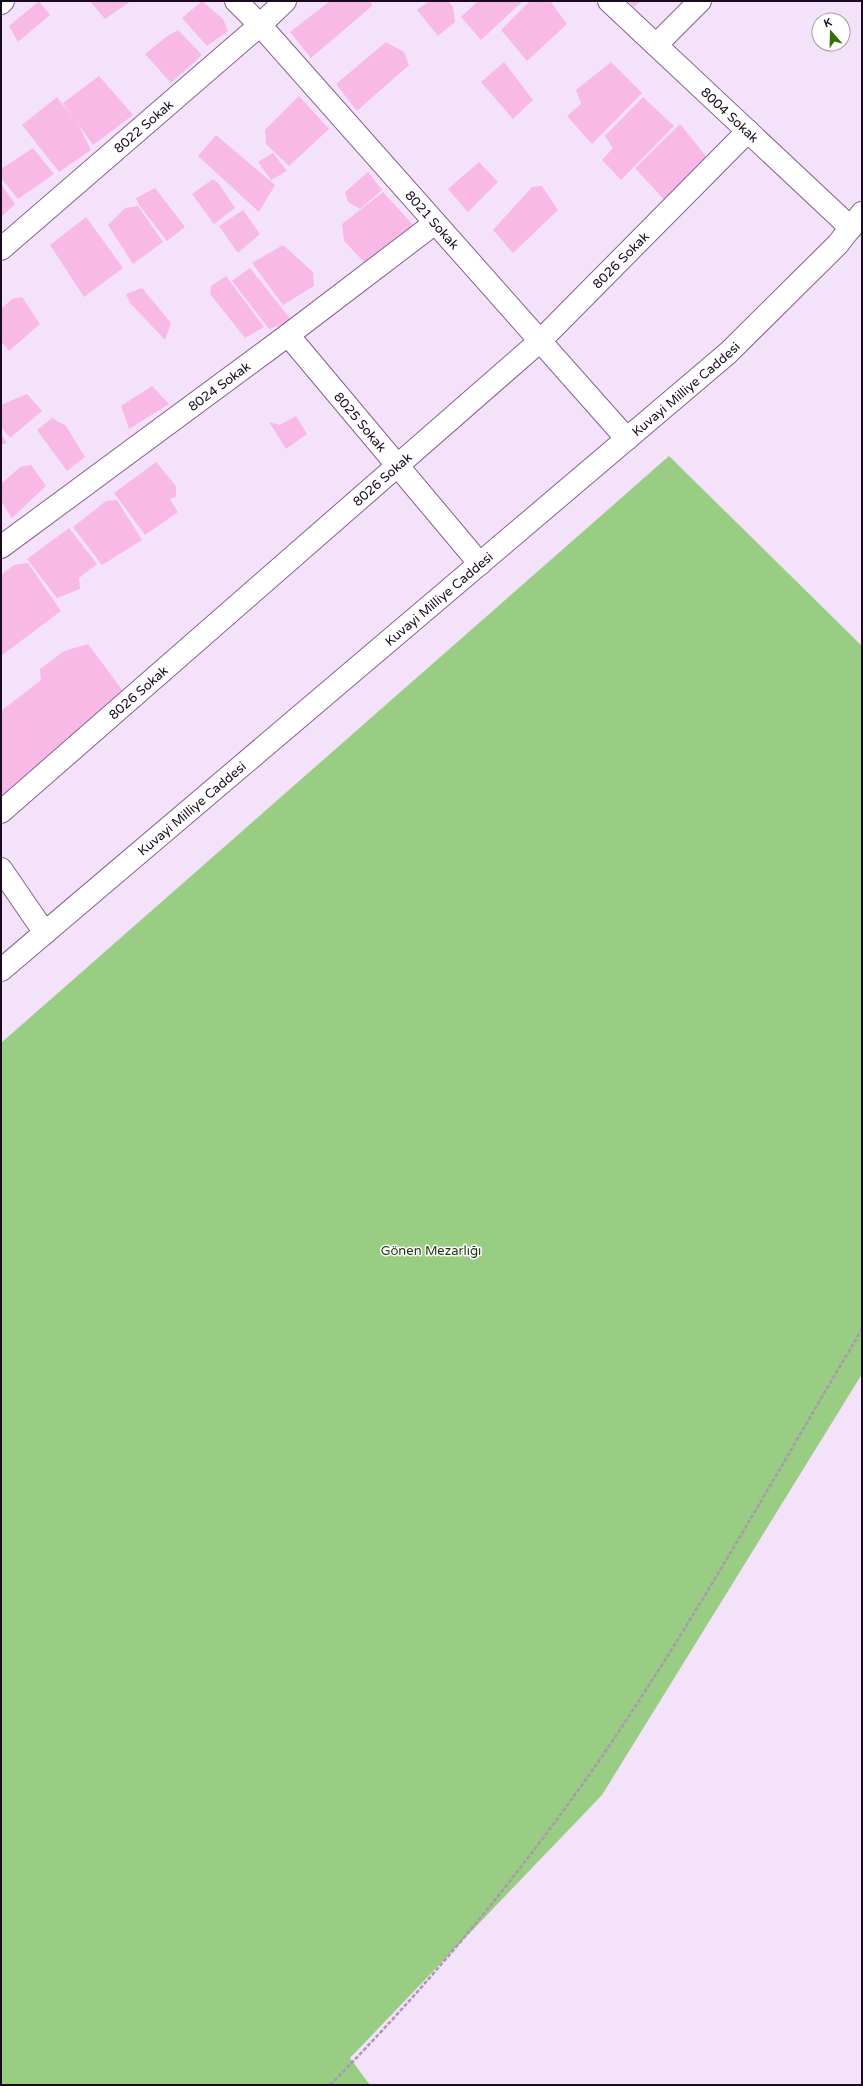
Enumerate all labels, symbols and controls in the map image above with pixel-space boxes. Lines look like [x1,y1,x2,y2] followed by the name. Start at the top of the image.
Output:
[811,12,851,52] north arrow
[822,15,834,30] text: K
[697,84,762,146] street label: 8004 Sokak
[111,97,177,157] street label: 8022 Sokak
[401,188,462,253] street label: 8021 Sokak
[590,229,653,292] street label: 8026 Sokak
[629,339,744,440] street label: Kuvayi Milliye Caddesi
[185,359,254,415] street label: 8024 Sokak
[330,389,390,455] street label: 8025 Sokak
[350,450,416,510] street label: 8026 Sokak
[382,549,497,650] street label: Kuvayi Milliye Caddesi
[106,663,172,723] street label: 8026 Sokak
[135,759,250,859] street label: Kuvayi Milliye Caddesi
[381,1243,481,1259] park label: Gönen Mezarlığı

